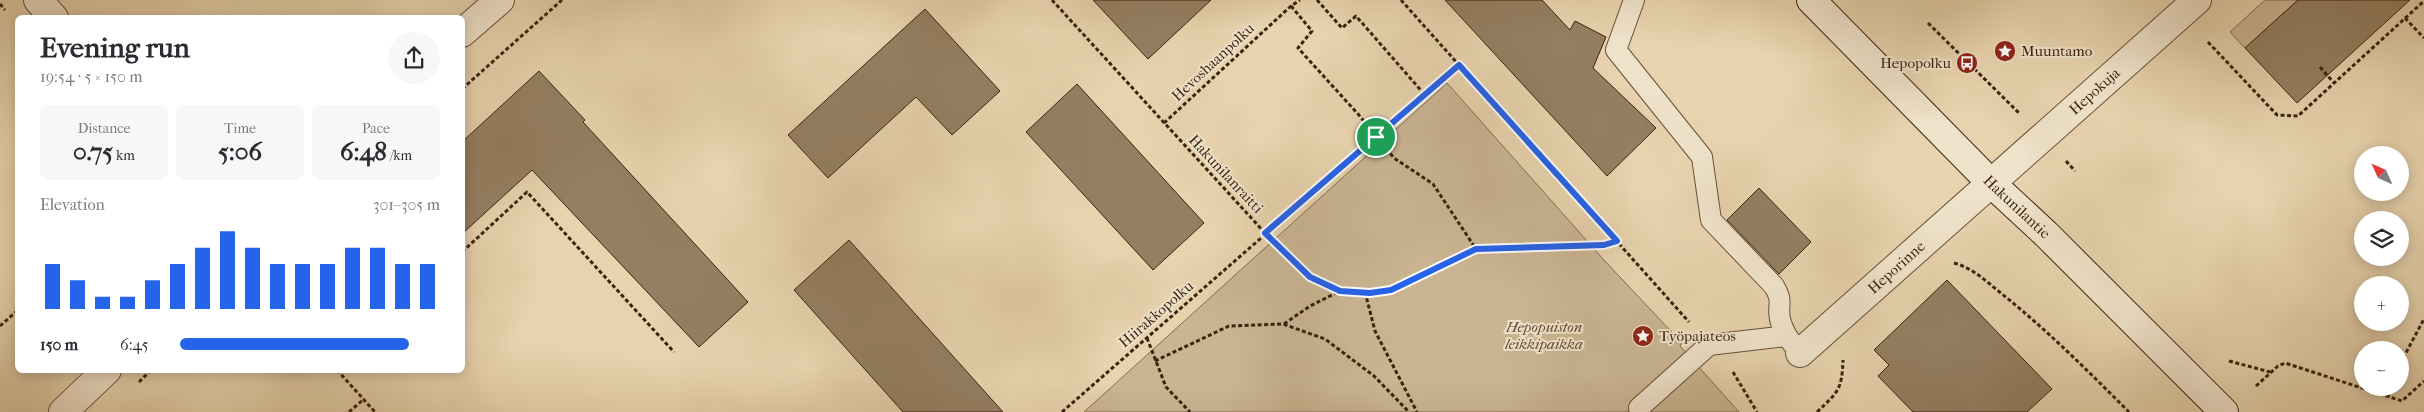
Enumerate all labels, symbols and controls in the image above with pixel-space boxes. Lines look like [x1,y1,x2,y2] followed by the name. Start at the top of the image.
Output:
[1168,19,1258,105] street label: Hevoshaanpolku
[40,31,190,64] text: Evening run
[388,32,440,84] button: share
[1993,39,2017,63] place icon: Muuntamo
[2021,42,2093,60] place label: Muuntamo
[1955,51,1979,75] bus stop icon: Hepopolku
[1880,54,1951,72] place label: Hepopolku
[2065,63,2124,118] street label: Hepokuja
[40,67,142,86] text: 19:54 · 5 × 150 m
[1355,116,1397,158] pin
[78,120,130,137] text: Distance
[224,120,256,137] text: Time
[362,120,390,137] text: Pace
[1362,123,1390,151] icon: arrive
[1185,131,1267,217] street label: Hakunilanraitti
[73,137,113,166] text: 0.75
[218,137,262,166] text: 5:06
[340,137,387,166] text: 6:48
[2354,146,2409,201] north arrow
[2354,146,2409,396] map controls
[113,147,135,164] text: km
[387,147,412,164] text: /km
[1980,172,2055,243] street label: Hakunilantie
[40,195,105,214] text: Elevation
[373,195,440,214] text: 301–305 m
[2354,211,2409,266] button: layers
[1864,237,1929,297] street label: Heporinne
[1115,276,1197,351] street label: Hiirakkopolku
[2354,276,2409,331] button: +
[1504,318,1583,353] park label: Hepopuiston leikkipaikka
[1631,324,1655,348] place icon: Työpajateos
[1659,327,1736,345] place label: Työpajateos
[40,335,78,354] text: 150 m
[120,335,148,354] text: 6:45
[2354,341,2409,396] button: −

